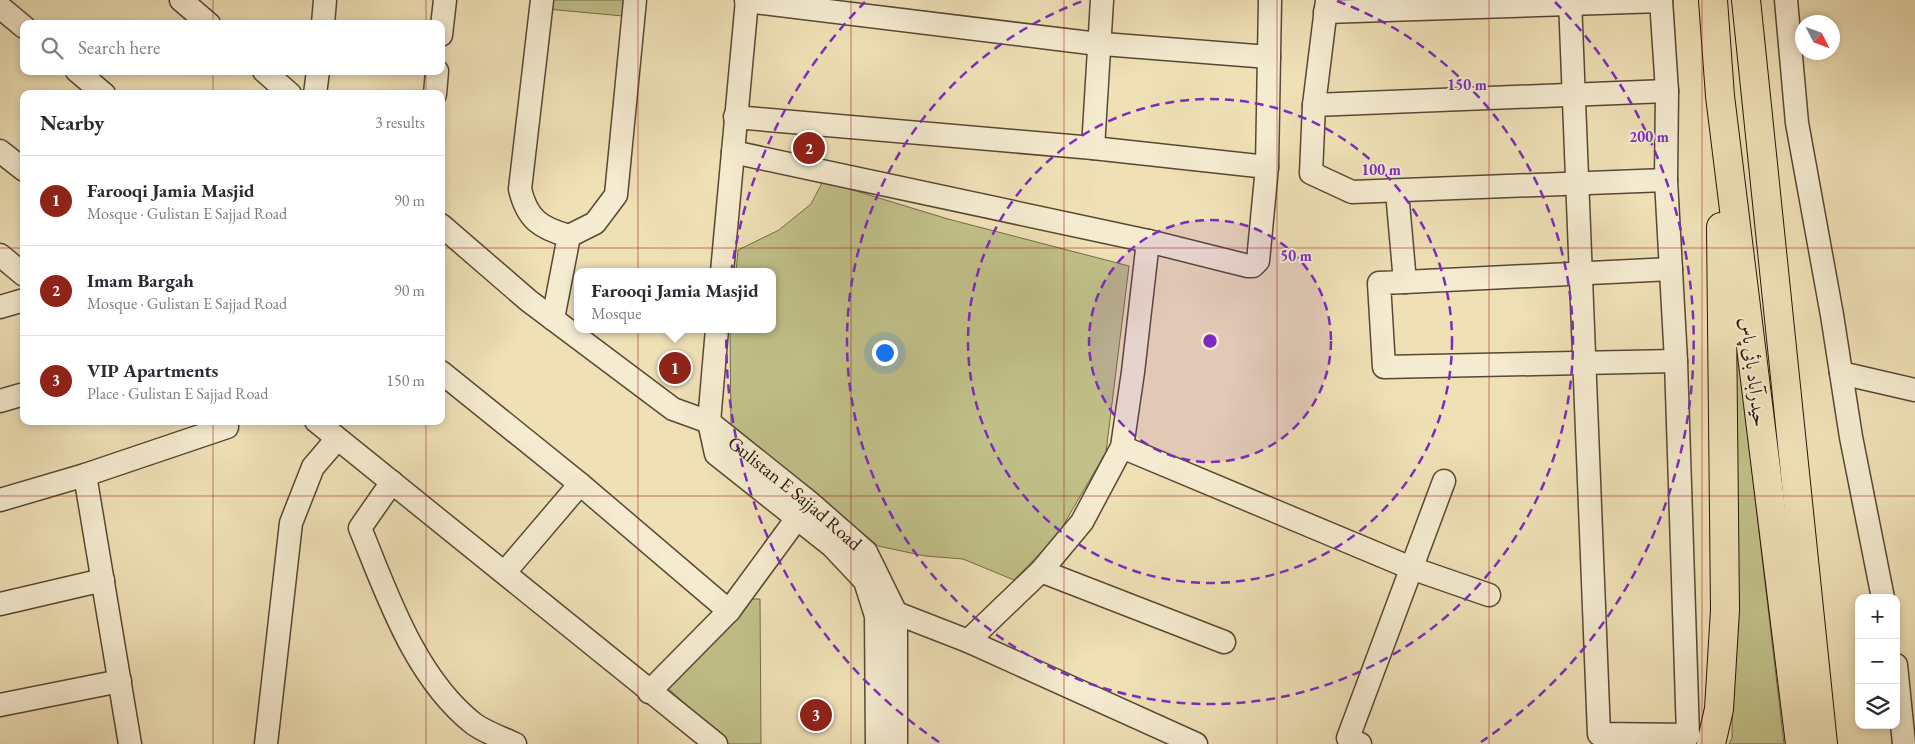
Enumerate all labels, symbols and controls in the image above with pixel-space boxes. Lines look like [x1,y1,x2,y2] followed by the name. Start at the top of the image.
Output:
[1795,15,1840,60] north arrow
[20,20,445,75] search box
[38,34,66,62] icon: search
[78,35,160,60] text: Search here
[1447,75,1487,94] text: 150 m
[40,109,104,136] text: Nearby
[375,112,425,133] text: 3 results
[1629,127,1669,146] text: 200 m
[793,129,825,167] pin: 2
[1361,160,1401,179] text: 100 m
[87,178,255,203] text: Farooqi Jamia Masjid
[52,190,60,211] text: 1
[394,190,425,211] text: 90 m
[87,203,287,224] text: Mosque · Gulistan E Sajjad Road
[1280,246,1312,265] text: 50 m
[87,268,194,293] text: Imam Bargah
[574,268,776,333] popup
[591,278,759,303] text: Farooqi Jamia Masjid
[52,280,60,301] text: 2
[394,280,425,301] text: 90 m
[87,293,287,314] text: Mosque · Gulistan E Sajjad Road
[591,303,641,324] text: Mosque
[1733,316,1773,429] street label: حیدرآباد بائی پاس
[1201,332,1219,350] centre of rings
[872,340,898,366] your location
[659,349,691,387] pin: 1
[87,358,218,383] text: VIP Apartments
[52,370,60,391] text: 3
[386,370,425,391] text: 150 m
[87,383,268,404] text: Place · Gulistan E Sajjad Road
[723,430,867,556] street label: Gulistan E Sajjad Road
[1855,594,1900,729] map controls
[1855,594,1900,639] button: +
[1855,639,1900,684] button: −
[1855,684,1900,729] button: layers
[800,696,832,734] pin: 3

